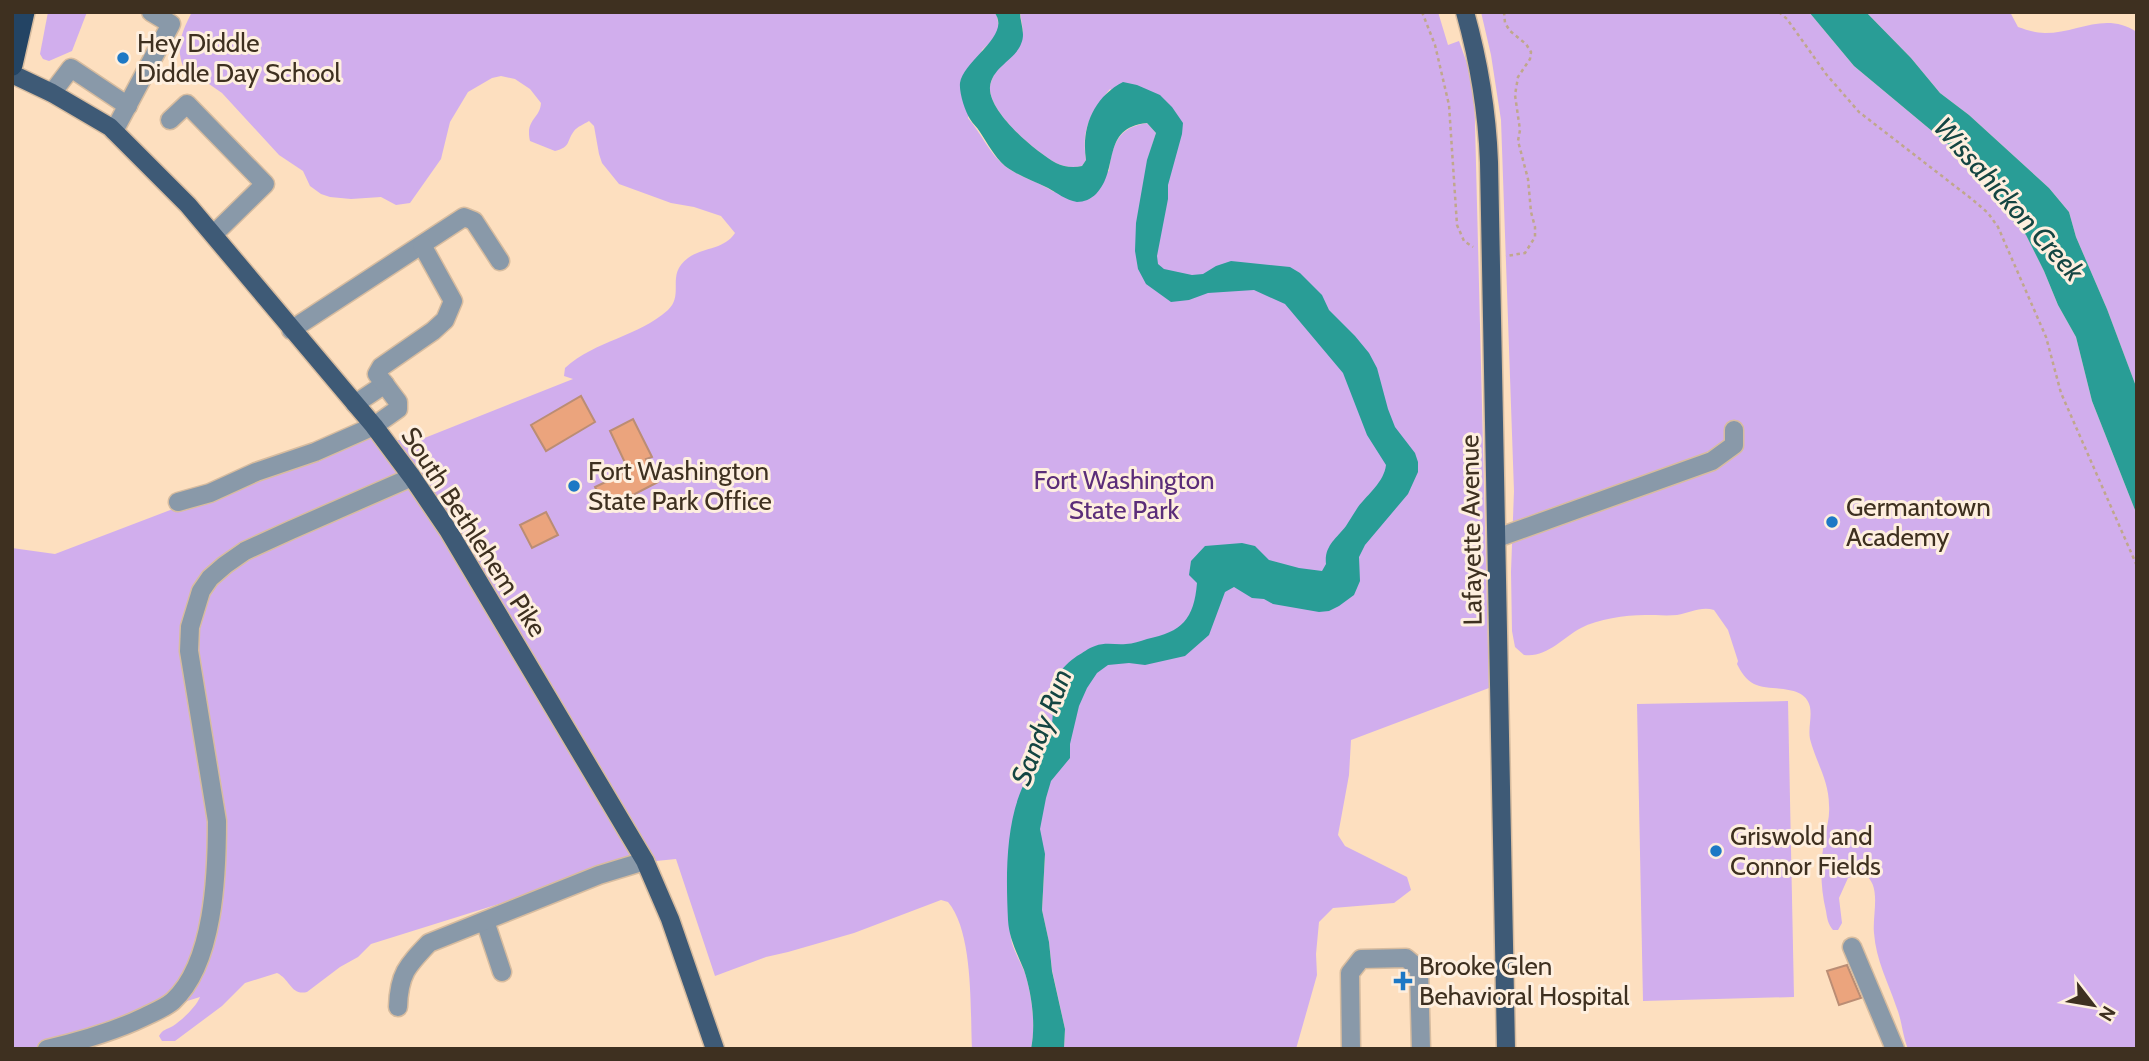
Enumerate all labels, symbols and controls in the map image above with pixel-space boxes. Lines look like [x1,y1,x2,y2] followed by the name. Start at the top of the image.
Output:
[137,27,341,89] place label: Hey Diddle Diddle Day School
[115,50,131,66] marker: Hey Diddle Diddle Day School
[1927,110,2092,289] water label: Wissahickon Creek
[394,421,554,643] street label: South Bethlehem Pike
[1453,434,1489,626] street label: Lafayette Avenue
[588,455,772,517] place label: Fort Washington State Park Office
[1034,464,1214,526] park label: Fort Washington State Park
[566,478,582,494] marker: Fort Washington State Park Office
[1846,491,1991,553] place label: Germantown Academy
[1824,514,1840,530] marker: Germantown Academy
[1003,664,1079,790] water label: Sandy Run
[1730,820,1881,882] place label: Griswold and Connor Fields
[1708,843,1724,859] marker: Griswold and Connor Fields
[1419,950,1629,1012] place label: Brooke Glen Behavioral Hospital
[2058,970,2128,1040] north arrow
[1393,971,1413,991] marker: Brooke Glen Behavioral Hospital
[2094,1002,2120,1025] text: N

